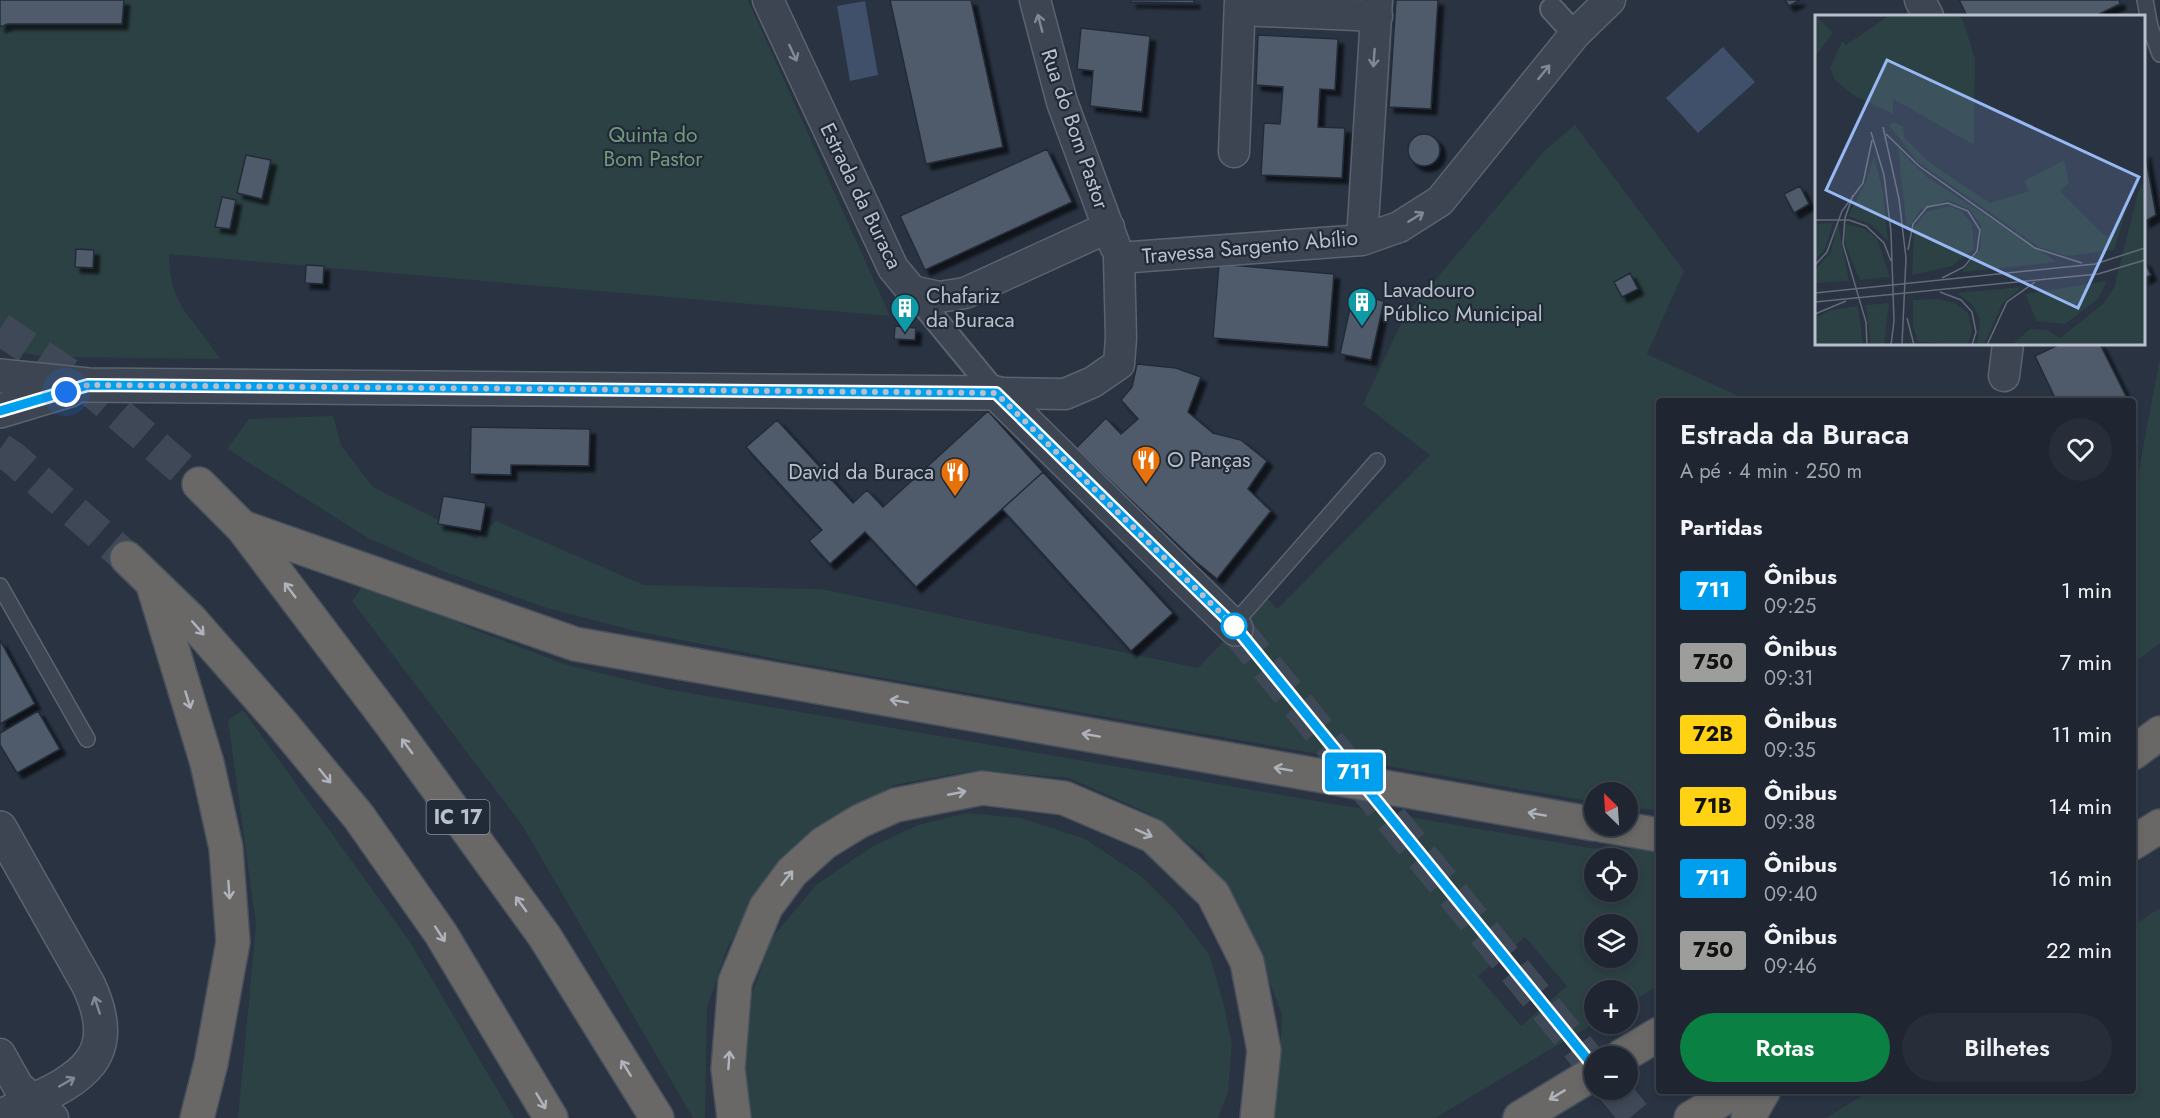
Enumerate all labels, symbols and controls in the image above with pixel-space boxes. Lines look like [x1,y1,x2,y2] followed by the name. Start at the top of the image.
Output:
[1034,14,1046,33] one-way arrow
[1815,15,2145,345] inset map
[788,44,800,62] one-way arrow
[1033,45,1117,214] street label: Rua do Bom Pastor
[1368,48,1379,68] one-way arrow
[1537,65,1551,80] one-way arrow
[813,118,909,274] street label: Estrada da Buraca
[603,120,703,174] park label: Quinta do Bom Pastor
[1407,210,1424,222] one-way arrow
[1141,223,1359,271] street label: Travessa Sargento Abílio
[1383,275,1543,329] place label: Lavadouro Público Municipal
[926,281,1015,335] place label: Chafariz da Buraca
[1346,286,1378,328] building icon: Lavadouro Público Municipal
[889,292,921,334] building icon: Chafariz da Buraca
[51,377,81,407] your location
[1680,414,1909,455] text: Estrada da Buraca
[2049,418,2112,481] button: heart
[1130,444,1162,486] restaurant icon: O Panças
[1167,445,1251,475] place label: O Panças
[939,456,971,498] restaurant icon: David da Buraca
[788,457,934,487] place label: David da Buraca
[1680,457,1862,486] text: A pé · 4 min · 250 m
[1680,511,1762,543] text: Partidas
[1764,560,1837,592] text: Ônibus
[2061,574,2112,606] text: 1 min
[1696,575,1730,605] text: 711
[284,582,297,598] one-way arrow
[1764,592,1816,621] text: 09:25
[1221,613,1247,639] unlabelled marker
[191,620,205,635] one-way arrow
[1764,632,1837,664] text: Ônibus
[2059,646,2112,678] text: 7 min
[1693,647,1733,677] text: 750
[1764,664,1813,693] text: 09:31
[183,690,194,709] one-way arrow
[889,695,909,706] one-way arrow
[1764,704,1837,736] text: Ônibus
[2051,718,2112,750] text: 11 min
[1693,719,1733,749] text: 72B
[1081,729,1101,740] one-way arrow
[1764,736,1816,765] text: 09:35
[401,738,413,754] one-way arrow
[1320,752,1388,792] line badge: 711
[1337,757,1371,787] text: 711
[1273,763,1293,774] one-way arrow
[319,768,332,784] one-way arrow
[1764,776,1837,808] text: Ônibus
[1584,782,1638,836] north arrow
[1584,782,1638,1100] map controls
[947,787,967,798] one-way arrow
[2048,790,2112,822] text: 14 min
[1694,791,1732,821] text: 71B
[426,800,490,834] road number: IC 17
[1528,808,1547,819] one-way arrow
[1764,808,1815,837] text: 09:38
[1135,828,1153,839] one-way arrow
[1584,848,1638,902] button: locate
[1764,848,1837,880] text: Ônibus
[2048,862,2112,894] text: 16 min
[1696,863,1730,893] text: 711
[781,871,794,887] one-way arrow
[224,879,235,899] one-way arrow
[1764,880,1817,909] text: 09:40
[515,897,527,913] one-way arrow
[1584,914,1638,968] button: layers
[1764,920,1837,952] text: Ônibus
[434,925,446,942] one-way arrow
[2046,934,2112,966] text: 22 min
[1693,935,1733,965] text: 750
[1764,952,1817,981] text: 09:46
[1584,980,1638,1034] button: +
[91,996,102,1015] one-way arrow
[1680,1013,1890,1082] button: Rotas
[1902,1013,2112,1082] button: Bilhetes
[1584,1046,1638,1100] button: −
[723,1050,734,1070] one-way arrow
[620,1060,632,1077] one-way arrow
[57,1076,75,1087] one-way arrow
[1549,1090,1566,1102] one-way arrow
[535,1092,547,1109] one-way arrow

